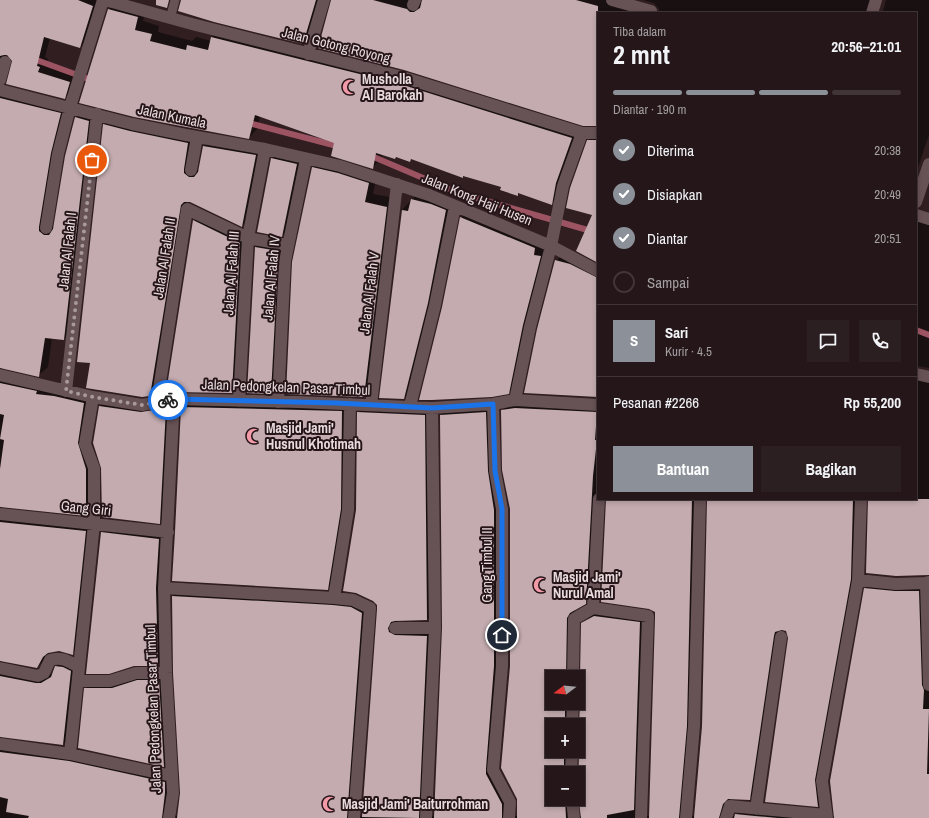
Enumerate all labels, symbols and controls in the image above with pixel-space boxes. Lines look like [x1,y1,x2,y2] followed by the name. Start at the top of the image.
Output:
[280,23,393,67] street label: Jalan Gotong Royong
[613,23,666,40] text: Tiba dalam
[831,36,901,57] text: 20:56–21:01
[613,37,670,72] text: 2 mnt
[362,70,423,104] place label: Musholla Al Barokah
[341,78,359,96] mosque icon: Musholla Al Barokah
[136,100,208,132] street label: Jalan Kumala
[613,101,686,118] text: Diantar · 190 m
[613,139,635,161] icon: check
[647,140,694,161] text: Diterima
[874,142,901,159] text: 20:38
[75,143,109,177] pin
[81,149,103,171] icon: bag
[419,169,535,229] street label: Jalan Kong Haji Husen
[613,183,635,205] icon: check
[647,184,702,205] text: Disiapkan
[874,186,901,203] text: 20:49
[54,211,80,291] street label: Jalan Al Falah I
[149,217,179,299] street label: Jalan Al Falah II
[613,227,635,249] icon: check
[647,228,687,249] text: Diantar
[219,230,243,316] street label: Jalan Al Falah III
[874,230,901,247] text: 20:51
[258,234,284,321] street label: Jalan Al Falah IV
[355,251,383,335] street label: Jalan Al Falah V
[647,272,689,293] text: Sampai
[807,320,849,362] button: chat
[859,320,901,362] button: phone
[665,322,688,343] text: Sari
[630,330,638,351] text: S
[665,343,712,360] text: Kurir · 4.5
[201,375,371,399] street label: Jalan Pedongkelan Pasar Timbul
[148,380,188,420] courier
[157,389,179,411] icon: bike
[613,392,699,413] text: Pesanan #2266
[844,392,901,413] text: Rp 55,200
[266,419,361,453] place label: Masjid Jami' Husnul Khotimah
[245,427,263,445] mosque icon: Masjid Jami' Husnul Khotimah
[613,446,753,492] button: Bantuan
[761,446,901,492] button: Bagikan
[60,496,112,520] street label: Gang Giri
[478,527,496,603] street label: Gang Timbul II
[553,568,621,602] place label: Masjid Jami' Nurul Amal
[532,576,550,594] mosque icon: Masjid Jami' Nurul Amal
[485,618,519,652] pin
[141,624,165,794] street label: Jalan Pedongkelan Pasar Timbul
[491,624,513,646] icon: home
[545,670,585,710] north arrow
[545,670,585,806] map controls
[545,718,585,758] button: +
[545,766,585,806] button: −
[321,795,339,813] mosque icon: Masjid Jami' Baiturrohman
[342,795,488,813] place label: Masjid Jami' Baiturrohman

